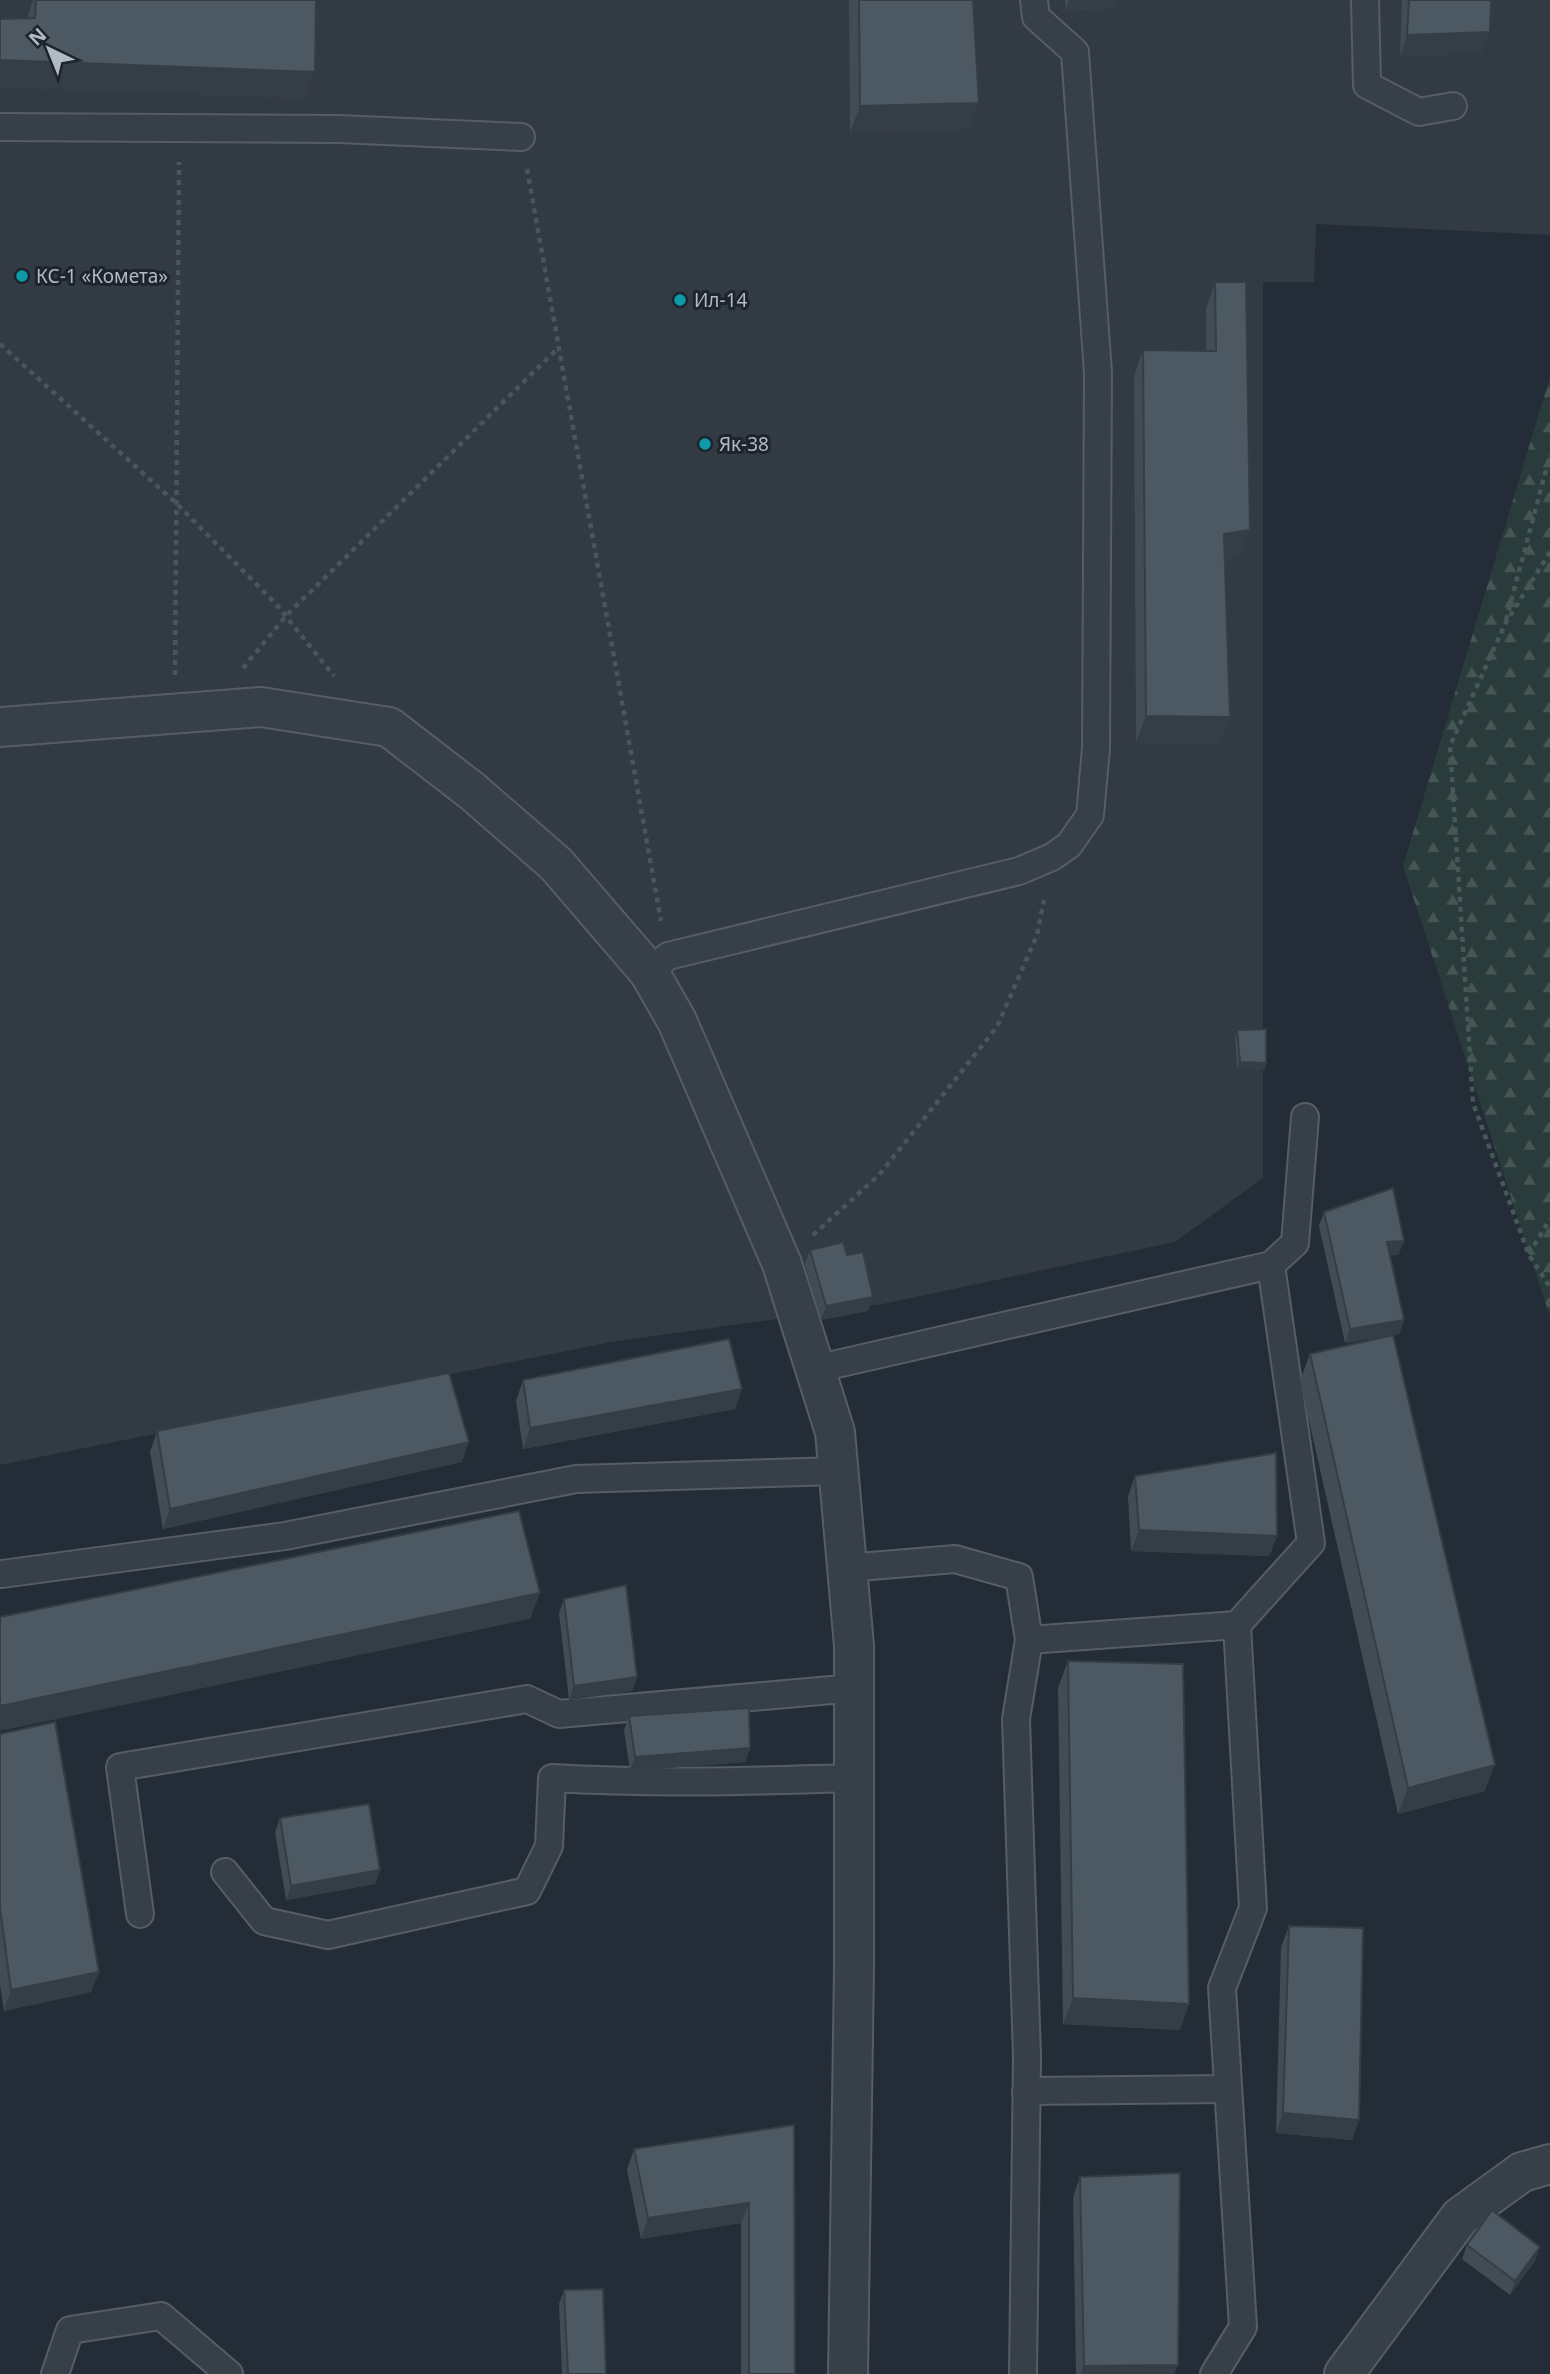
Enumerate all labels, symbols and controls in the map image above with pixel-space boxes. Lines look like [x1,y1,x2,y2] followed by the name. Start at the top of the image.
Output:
[14,14,84,84] north arrow
[23,22,52,51] text: N
[36,263,168,289] place label: КС-1 «Комета»
[14,268,30,284] marker: КС-1 «Комета»
[694,287,748,313] place label: Ил-14
[672,292,688,308] marker: Ил-14
[719,431,769,457] place label: Як-38
[697,436,713,452] marker: Як-38

